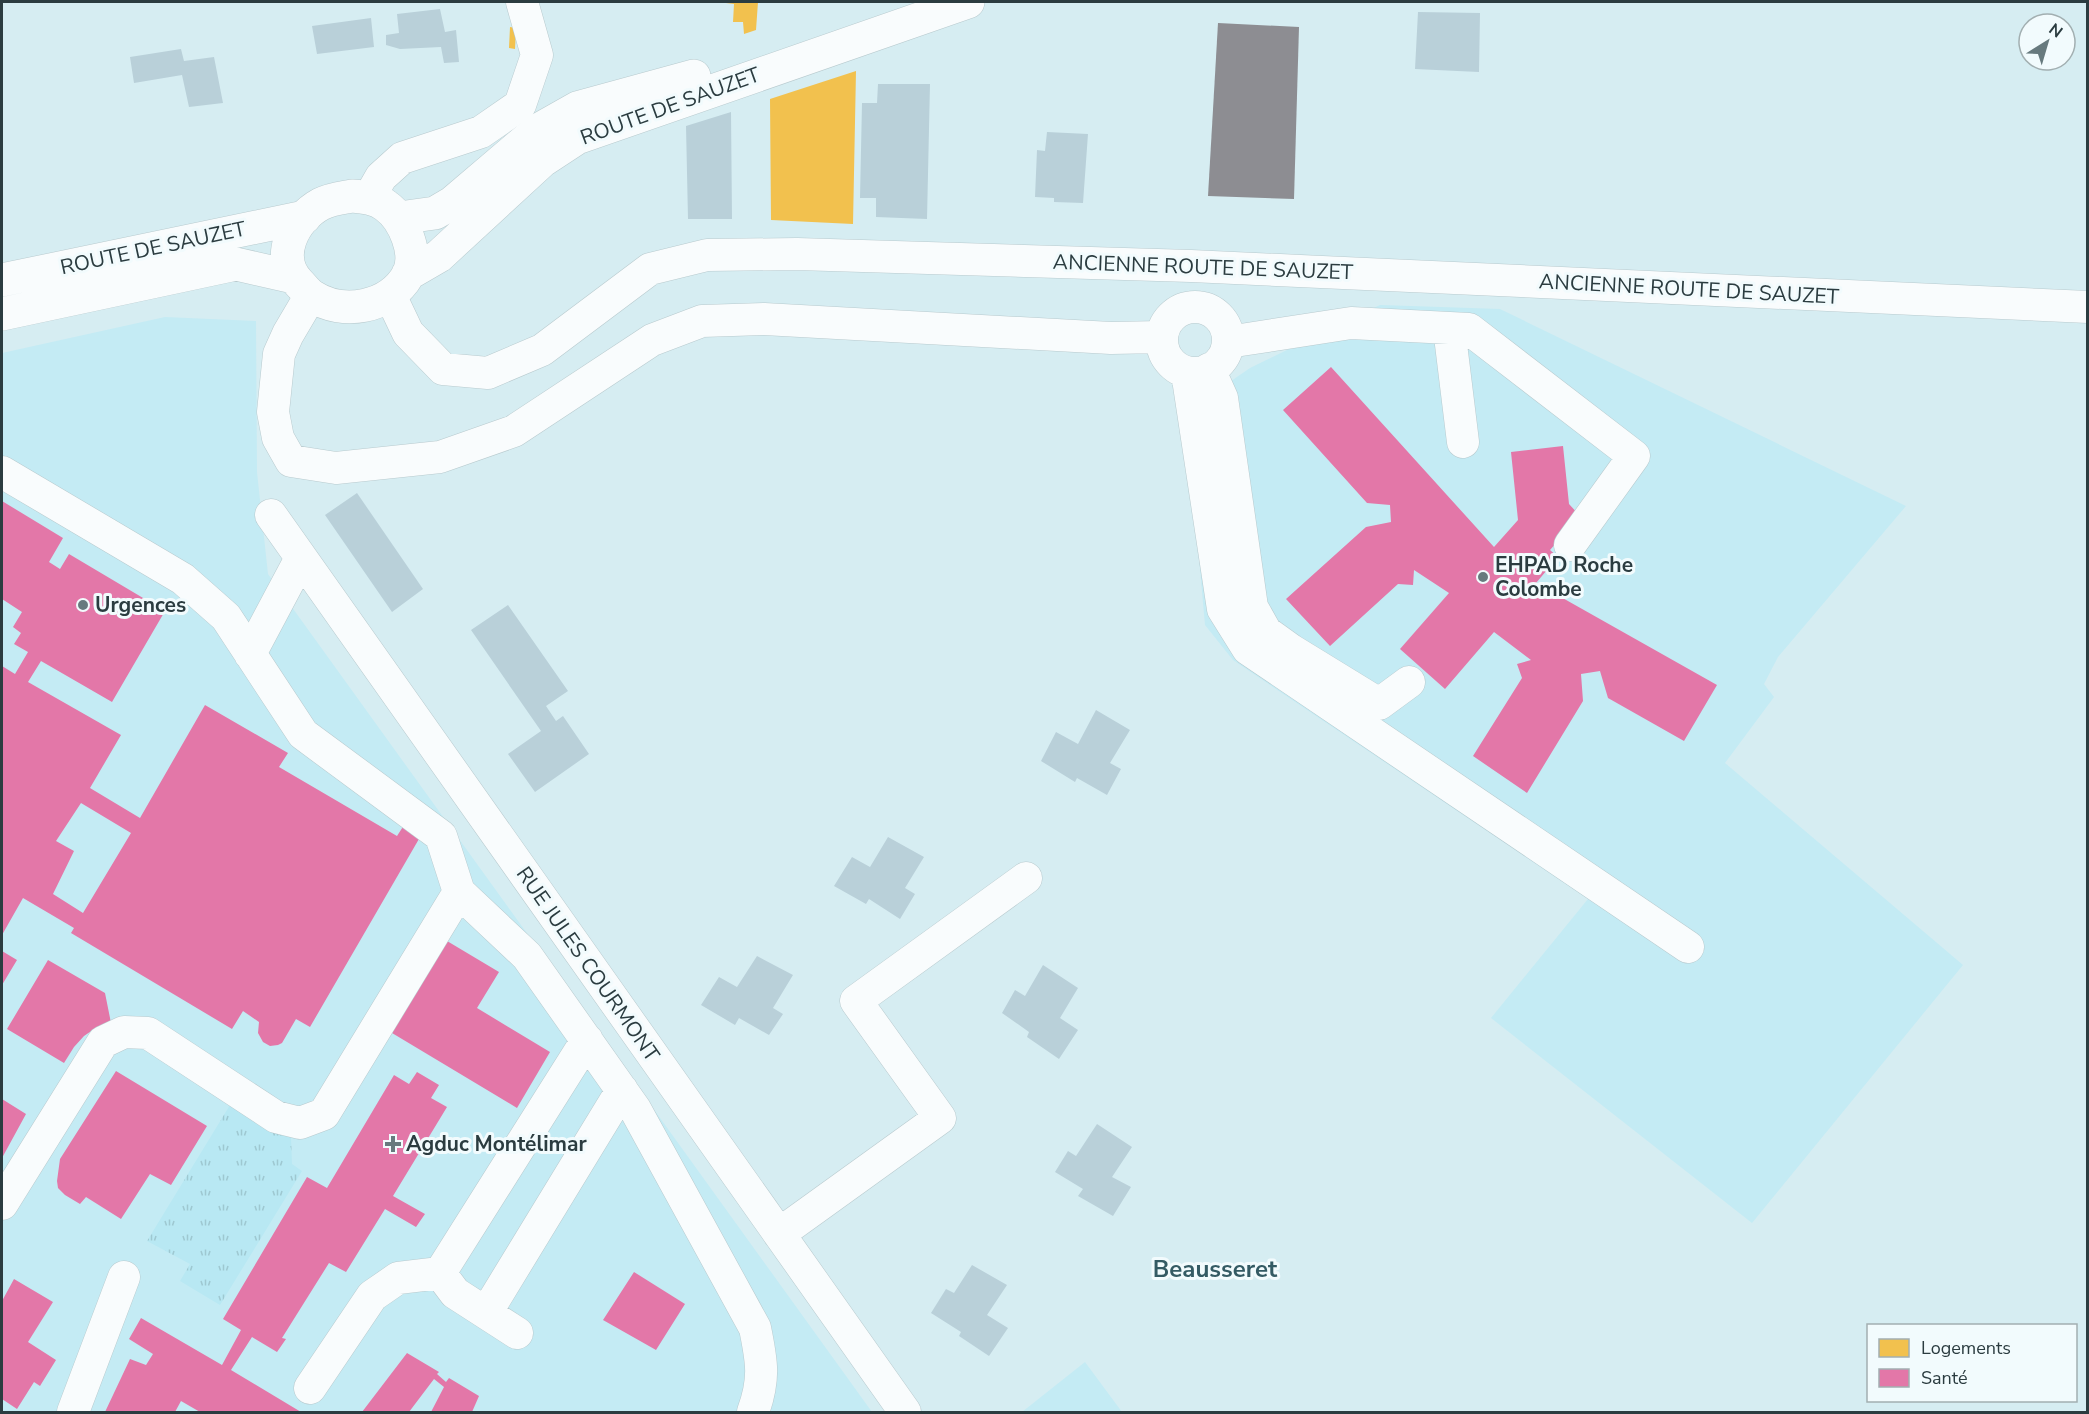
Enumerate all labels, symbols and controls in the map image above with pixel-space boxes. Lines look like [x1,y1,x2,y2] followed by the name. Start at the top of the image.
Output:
[2017,12,2077,72] north arrow
[2044,18,2067,43] text: N
[576,60,764,152] street label: ROUTE DE SAUZET
[58,215,249,281] street label: ROUTE DE SAUZET
[1052,248,1354,286] street label: ANCIENNE ROUTE DE SAUZET
[1538,267,1840,311] street label: ANCIENNE ROUTE DE SAUZET
[1495,551,1633,603] place label: EHPAD Roche Colombe
[1476,570,1490,584] marker: EHPAD Roche Colombe
[95,591,186,619] place label: Urgences
[76,598,90,612] marker: Urgences
[510,861,666,1067] street label: RUE JULES COURMONT
[406,1130,587,1158] place label: Agduc Montélimar
[384,1135,402,1153] marker: Agduc Montélimar
[1153,1253,1278,1285] district label: Beausseret
[1867,1324,2077,1402] legend
[1921,1336,2011,1360] text: Logements
[1921,1366,1968,1390] text: Santé

